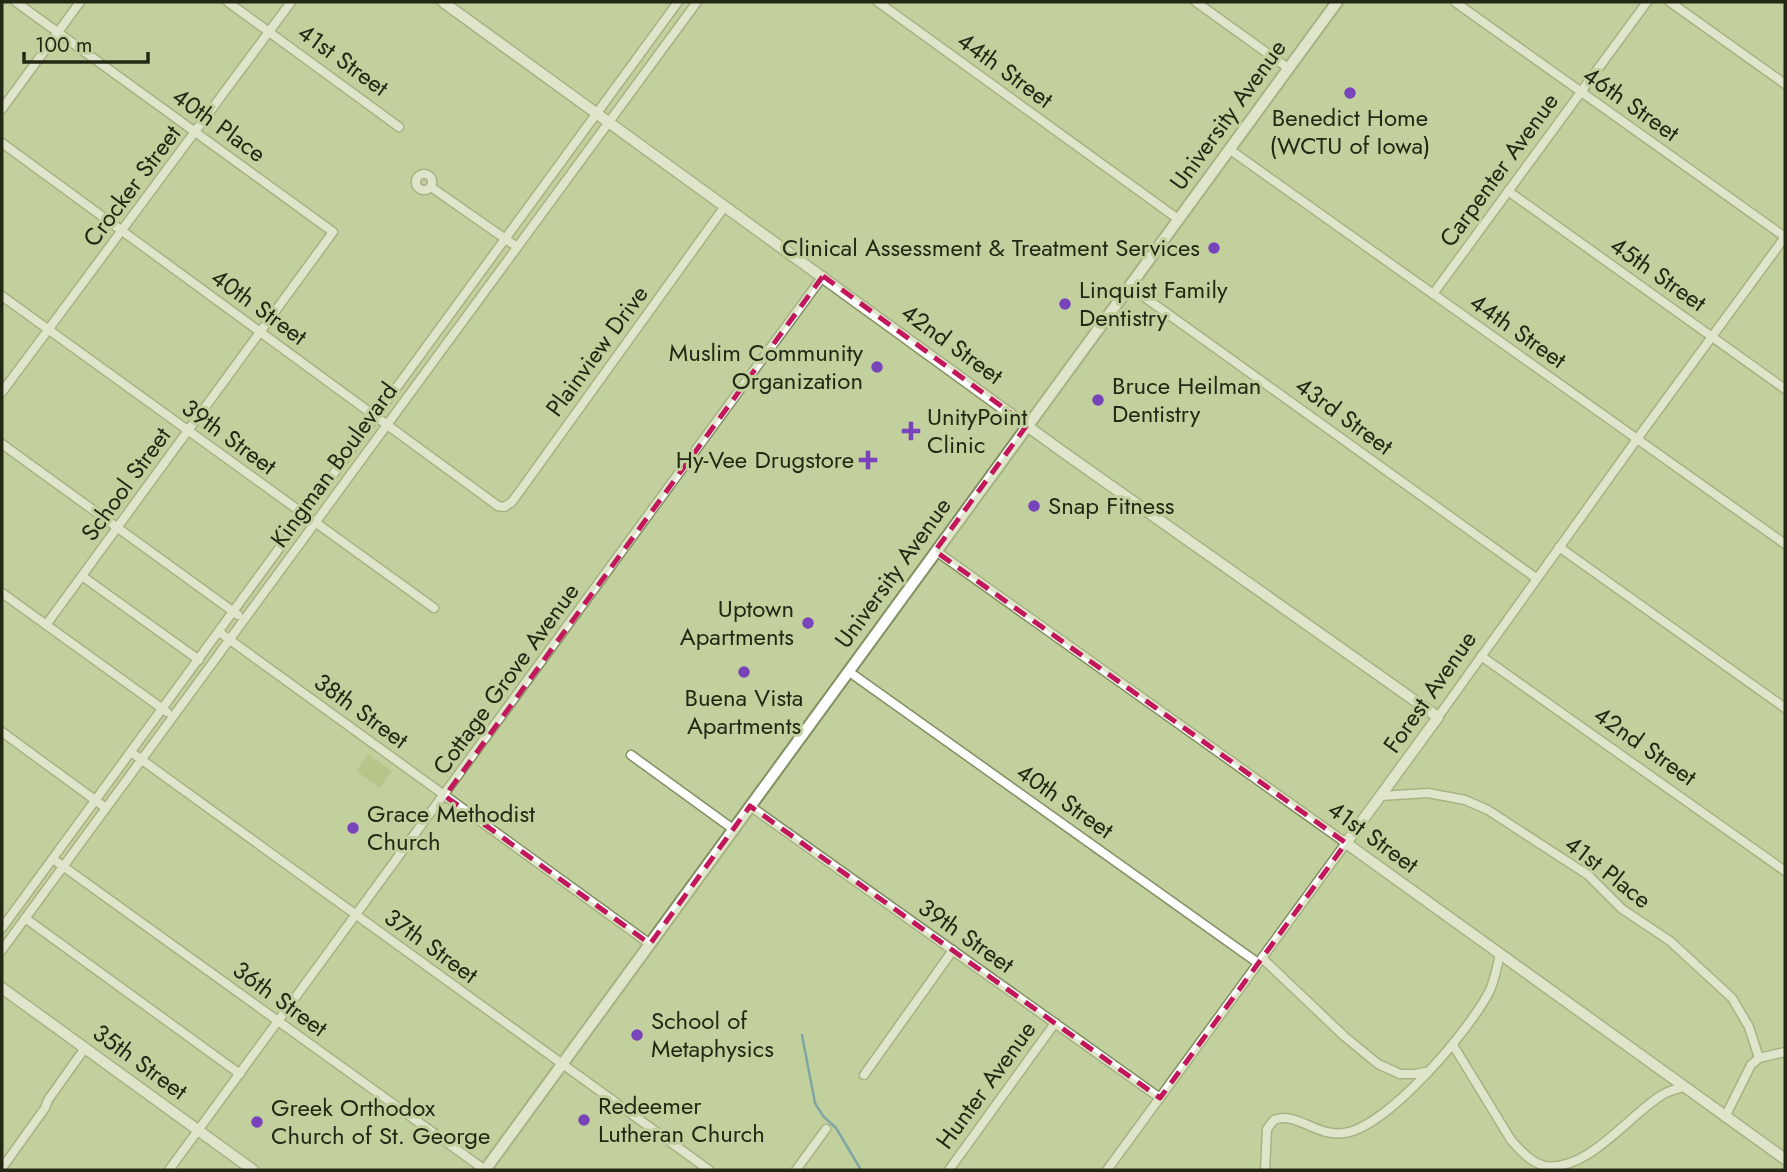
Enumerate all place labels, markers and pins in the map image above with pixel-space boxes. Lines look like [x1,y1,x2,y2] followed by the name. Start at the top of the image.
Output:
[1342,85,1358,101] marker: Benedict Home (WCTU of Iowa)
[1269,100,1431,163] place label: Benedict Home (WCTU of Iowa)
[782,230,1200,265] place label: Clinical Assessment & Treatment Services
[1206,240,1222,256] marker: Clinical Assessment & Treatment Services
[1079,272,1228,335] place label: Linquist Family Dentistry
[1057,296,1073,312] marker: Linquist Family Dentistry
[669,335,863,398] place label: Muslim Community Organization
[869,359,885,375] marker: Muslim Community Organization
[1112,368,1261,431] place label: Bruce Heilman Dentistry
[1090,392,1106,408] marker: Bruce Heilman Dentistry
[927,399,1028,462] place label: UnityPoint Clinic
[901,421,921,441] marker: UnityPoint Clinic
[676,442,854,477] place label: Hy-Vee Drugstore
[860,452,876,468] marker: Hy-Vee Drugstore
[1048,488,1174,523] place label: Snap Fitness
[1026,498,1042,514] marker: Snap Fitness
[680,591,794,654] place label: Uptown Apartments
[800,615,816,631] marker: Uptown Apartments
[736,664,752,680] marker: Buena Vista Apartments
[685,680,803,743] place label: Buena Vista Apartments
[367,796,535,859] place label: Grace Methodist Church
[345,820,361,836] marker: Grace Methodist Church
[651,1003,774,1066] place label: School of Metaphysics
[629,1027,645,1043] marker: School of Metaphysics
[598,1088,765,1151] place label: Redeemer Lutheran Church
[271,1090,490,1153] place label: Greek Orthodox Church of St. George
[576,1112,592,1128] marker: Redeemer Lutheran Church
[249,1114,265,1130] marker: Greek Orthodox Church of St. George

